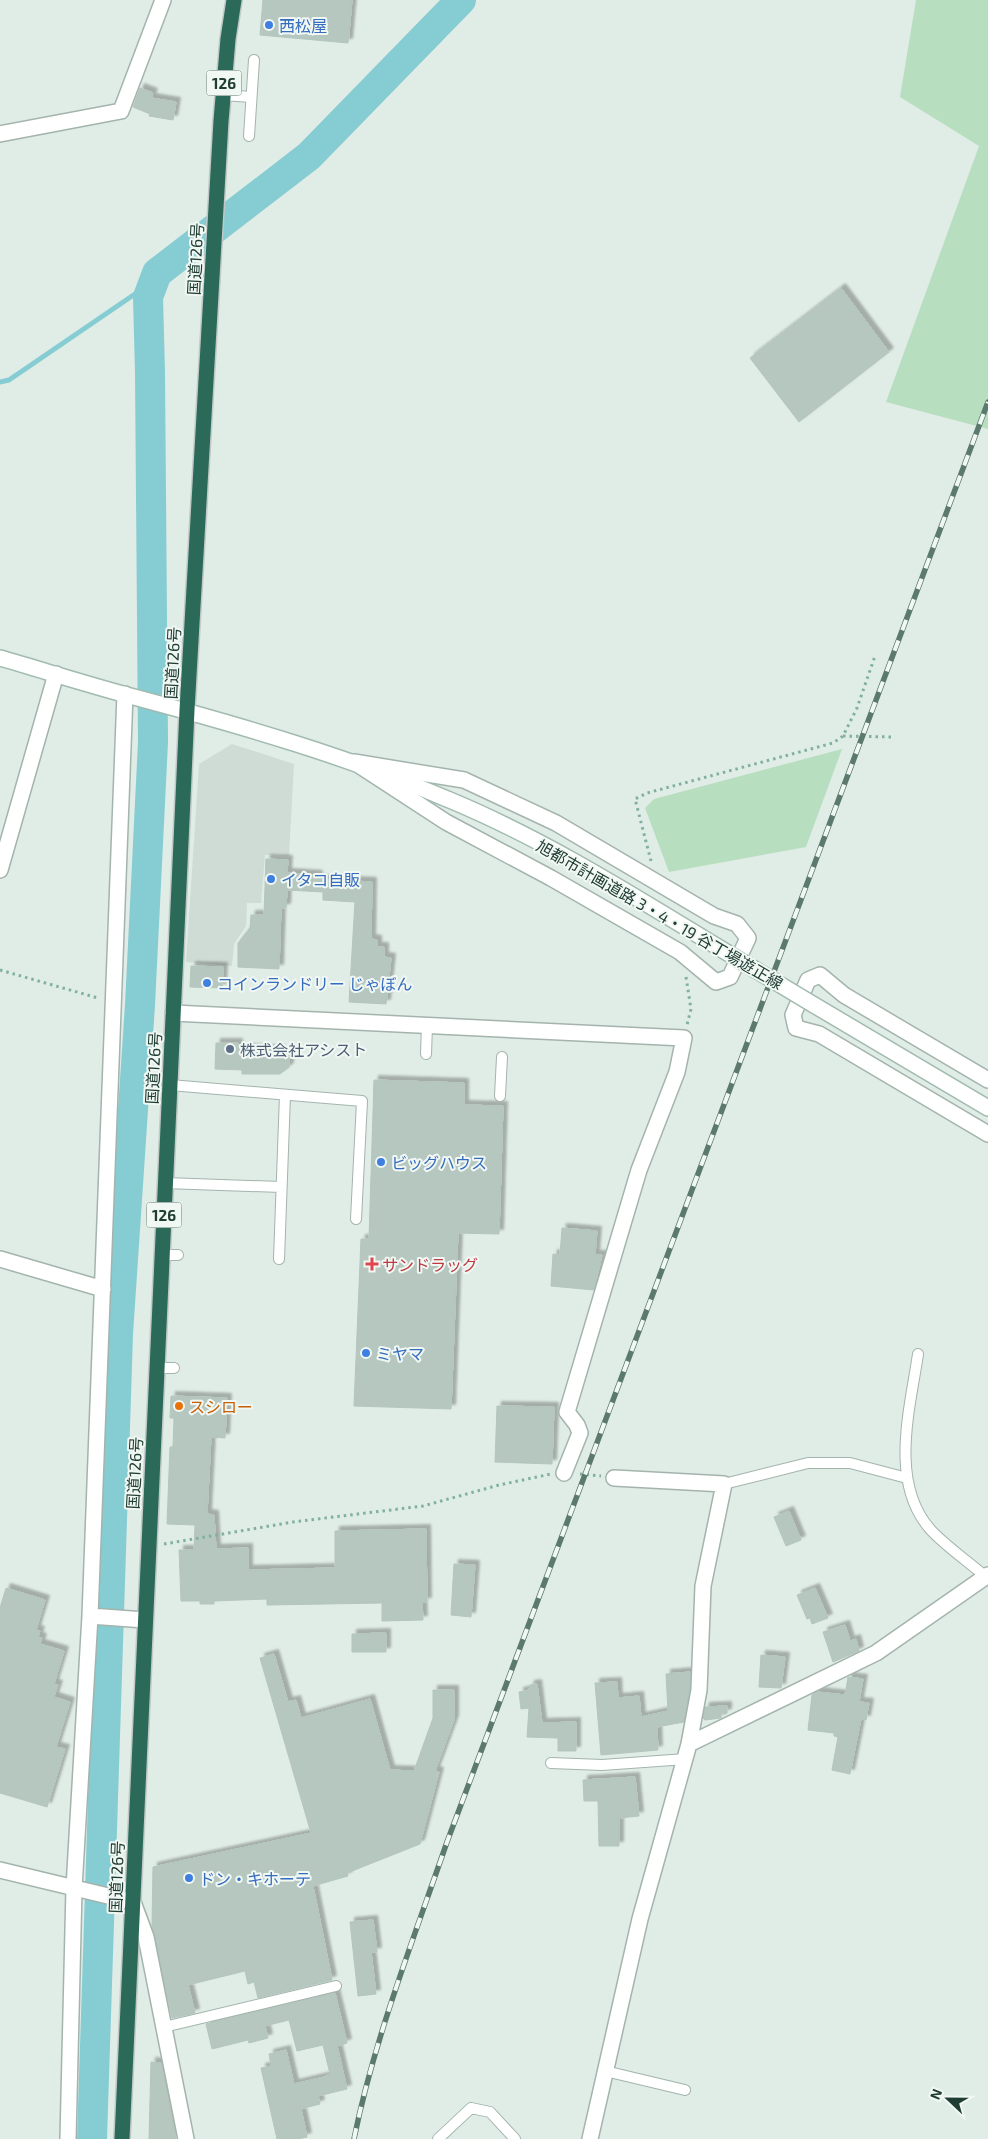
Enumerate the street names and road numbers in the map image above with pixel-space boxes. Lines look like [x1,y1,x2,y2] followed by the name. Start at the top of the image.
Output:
[206,70,242,96] road number: 126
[184,222,206,296] street label: 国道126号
[161,626,183,700] street label: 国道126号
[533,835,787,993] street label: 旭都市計画道路 3・4・19 谷丁場遊正線
[142,1031,164,1105] street label: 国道126号
[146,1202,182,1228] road number: 126
[123,1436,145,1510] street label: 国道126号
[105,1840,127,1914] street label: 国道126号

